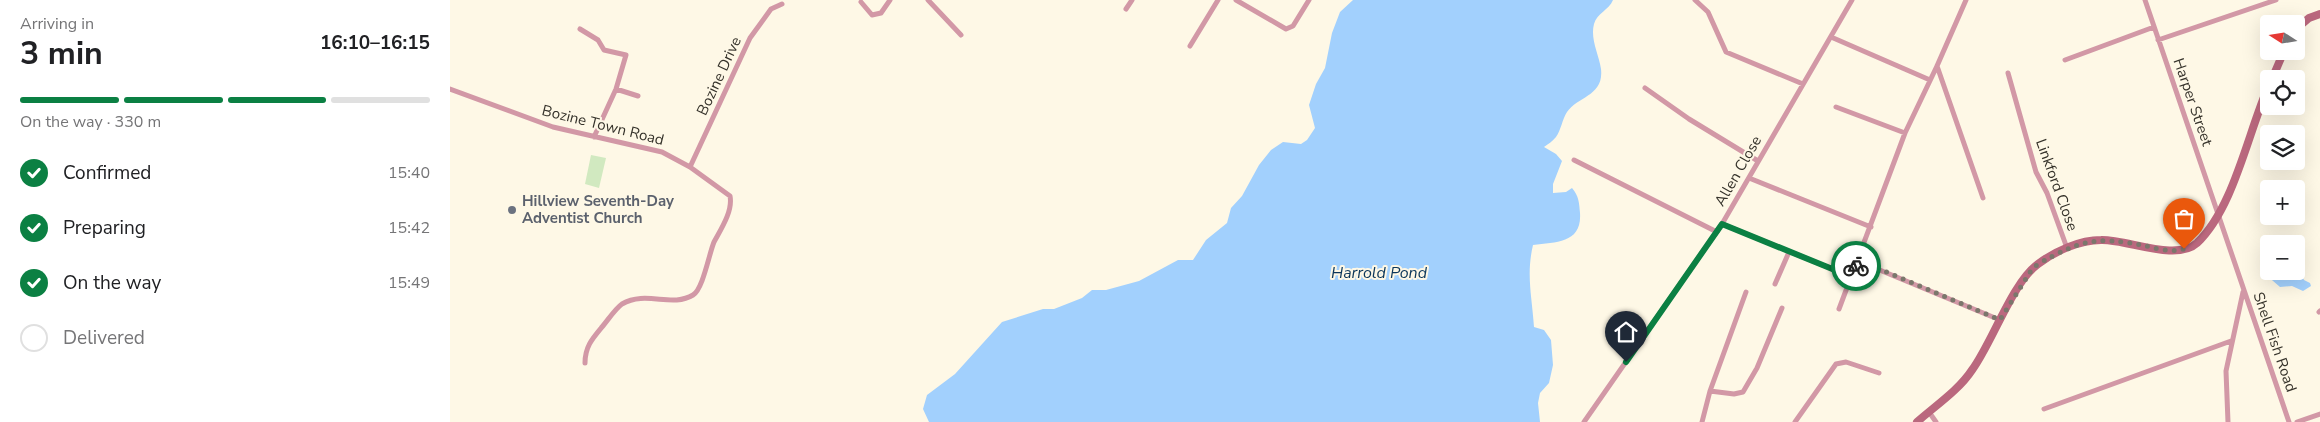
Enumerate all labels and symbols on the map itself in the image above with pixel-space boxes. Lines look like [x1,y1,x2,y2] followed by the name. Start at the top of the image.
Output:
[2260,15,2305,60] north arrow
[692,33,746,119] street label: Bozine Drive
[2169,55,2218,149] street label: Harper Street
[540,100,666,150] street label: Bozine Town Road
[1710,132,1766,210] street label: Allen Close
[2031,136,2083,234] street label: Linkford Close
[522,191,674,228] place label: Hillview Seventh-Day Adventist Church
[2163,198,2205,249] pin
[506,204,518,216] marker: Hillview Seventh-Day Adventist Church
[1831,241,1881,291] courier
[1331,262,1428,284] water label: Harrold Pond
[2249,289,2301,395] street label: Shell Fish Road
[1605,311,1647,362] pin

